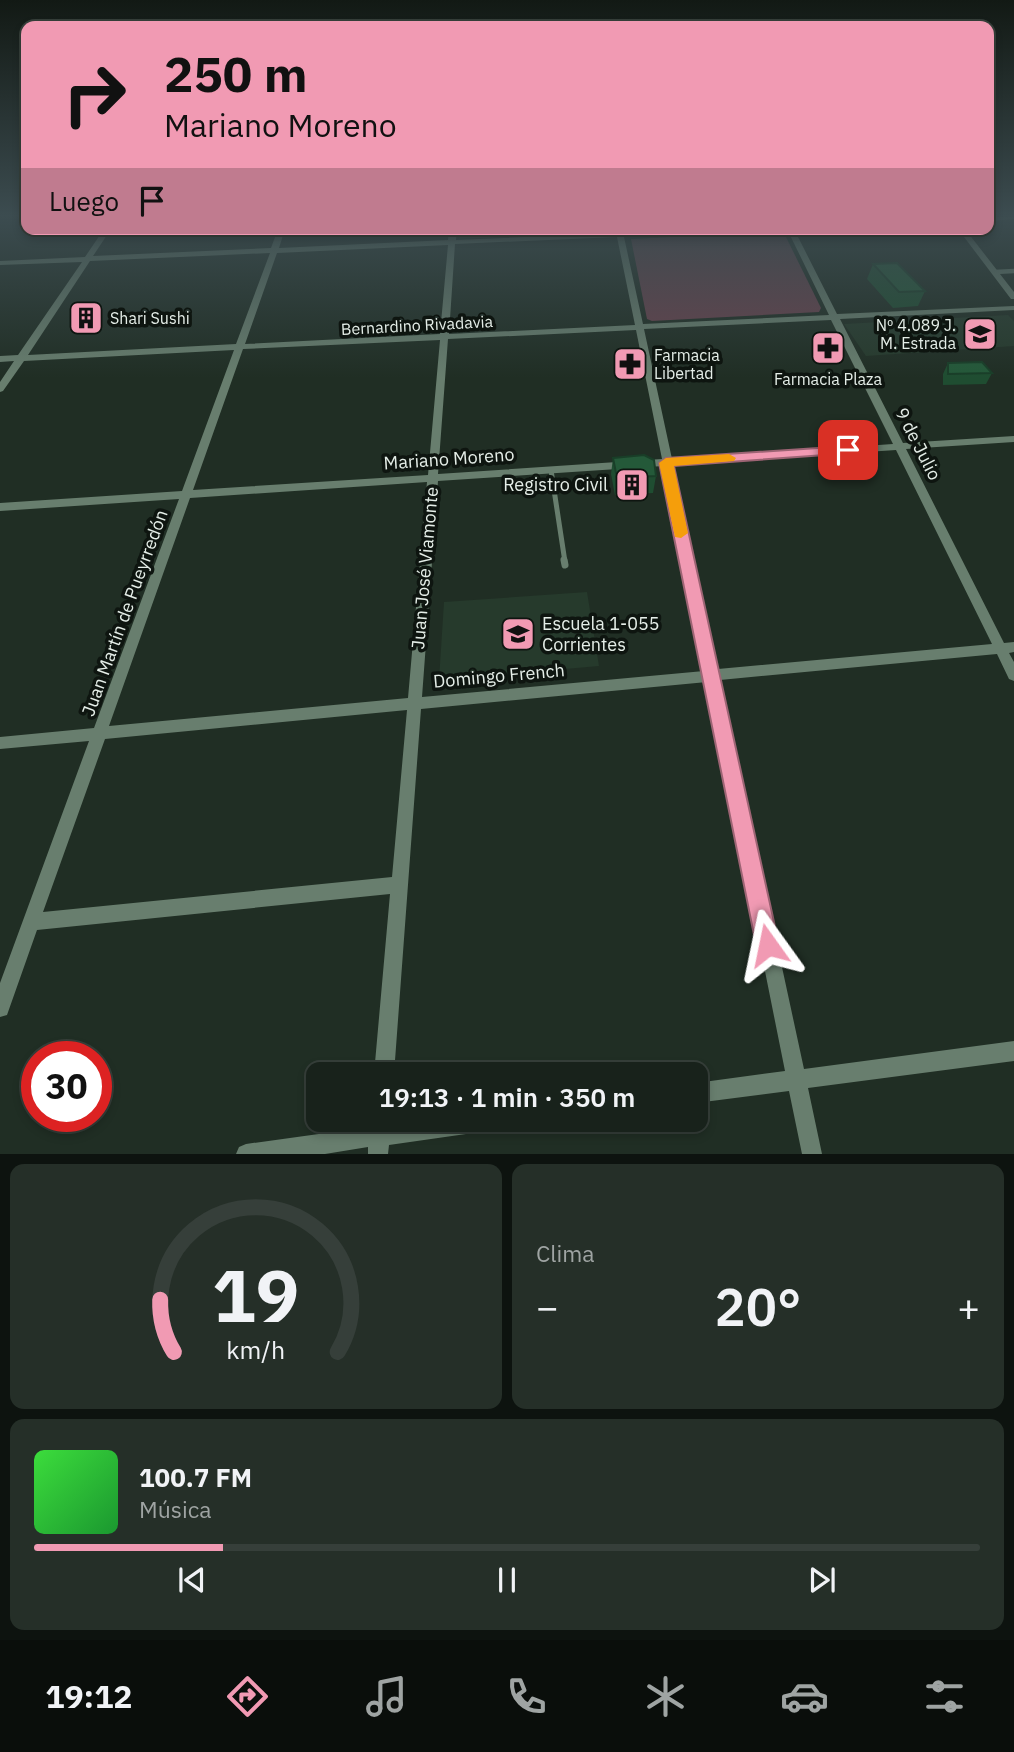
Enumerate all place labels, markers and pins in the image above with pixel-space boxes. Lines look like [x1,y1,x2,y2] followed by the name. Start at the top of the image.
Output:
[67,299,105,337] building icon: Shari Sushi
[110,308,190,328] place label: Shari Sushi
[876,315,956,353] place label: Nº 4.089 J. M. Estrada
[961,315,999,353] school or university icon: Nº 4.089 J. M. Estrada
[809,329,847,367] pharmacy icon: Farmacia Plaza
[611,345,649,383] pharmacy icon: Farmacia Libertad
[654,345,720,383] place label: Farmacia Libertad
[774,369,883,389] place label: Farmacia Plaza
[818,420,878,480] pin
[613,466,651,504] building icon: Registro Civil
[503,473,608,496] place label: Registro Civil
[542,612,660,656] place label: Escuela 1-055 Corrientes
[499,615,537,653] school or university icon: Escuela 1-055 Corrientes

